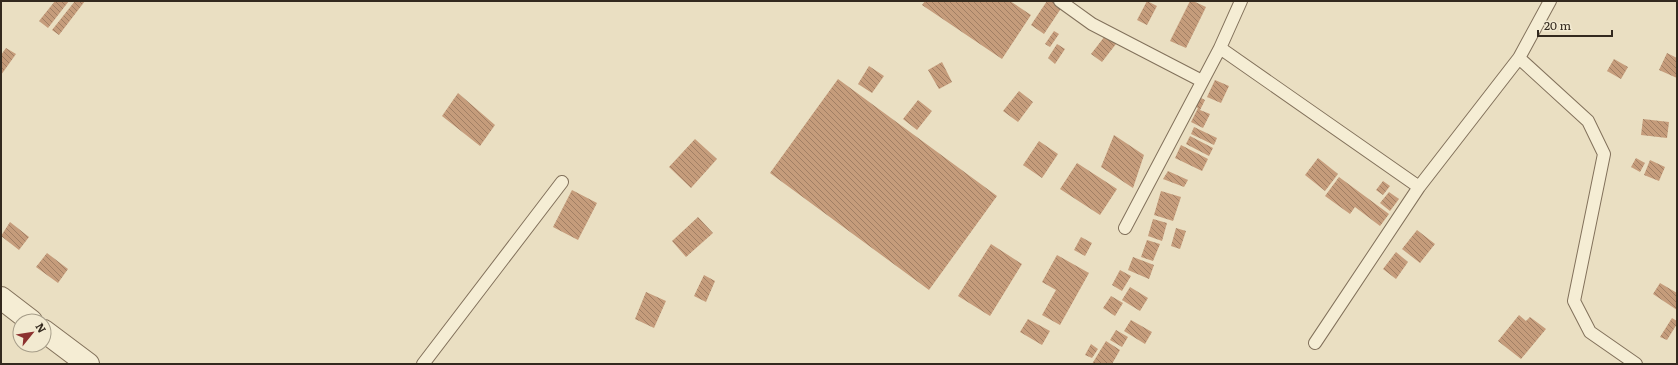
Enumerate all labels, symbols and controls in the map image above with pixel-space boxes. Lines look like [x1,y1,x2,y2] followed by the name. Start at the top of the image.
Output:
[1538,12,1612,38] scale bar
[1544,16,1571,34] text: 20 m
[12,313,52,353] north arrow
[32,320,51,335] text: N

